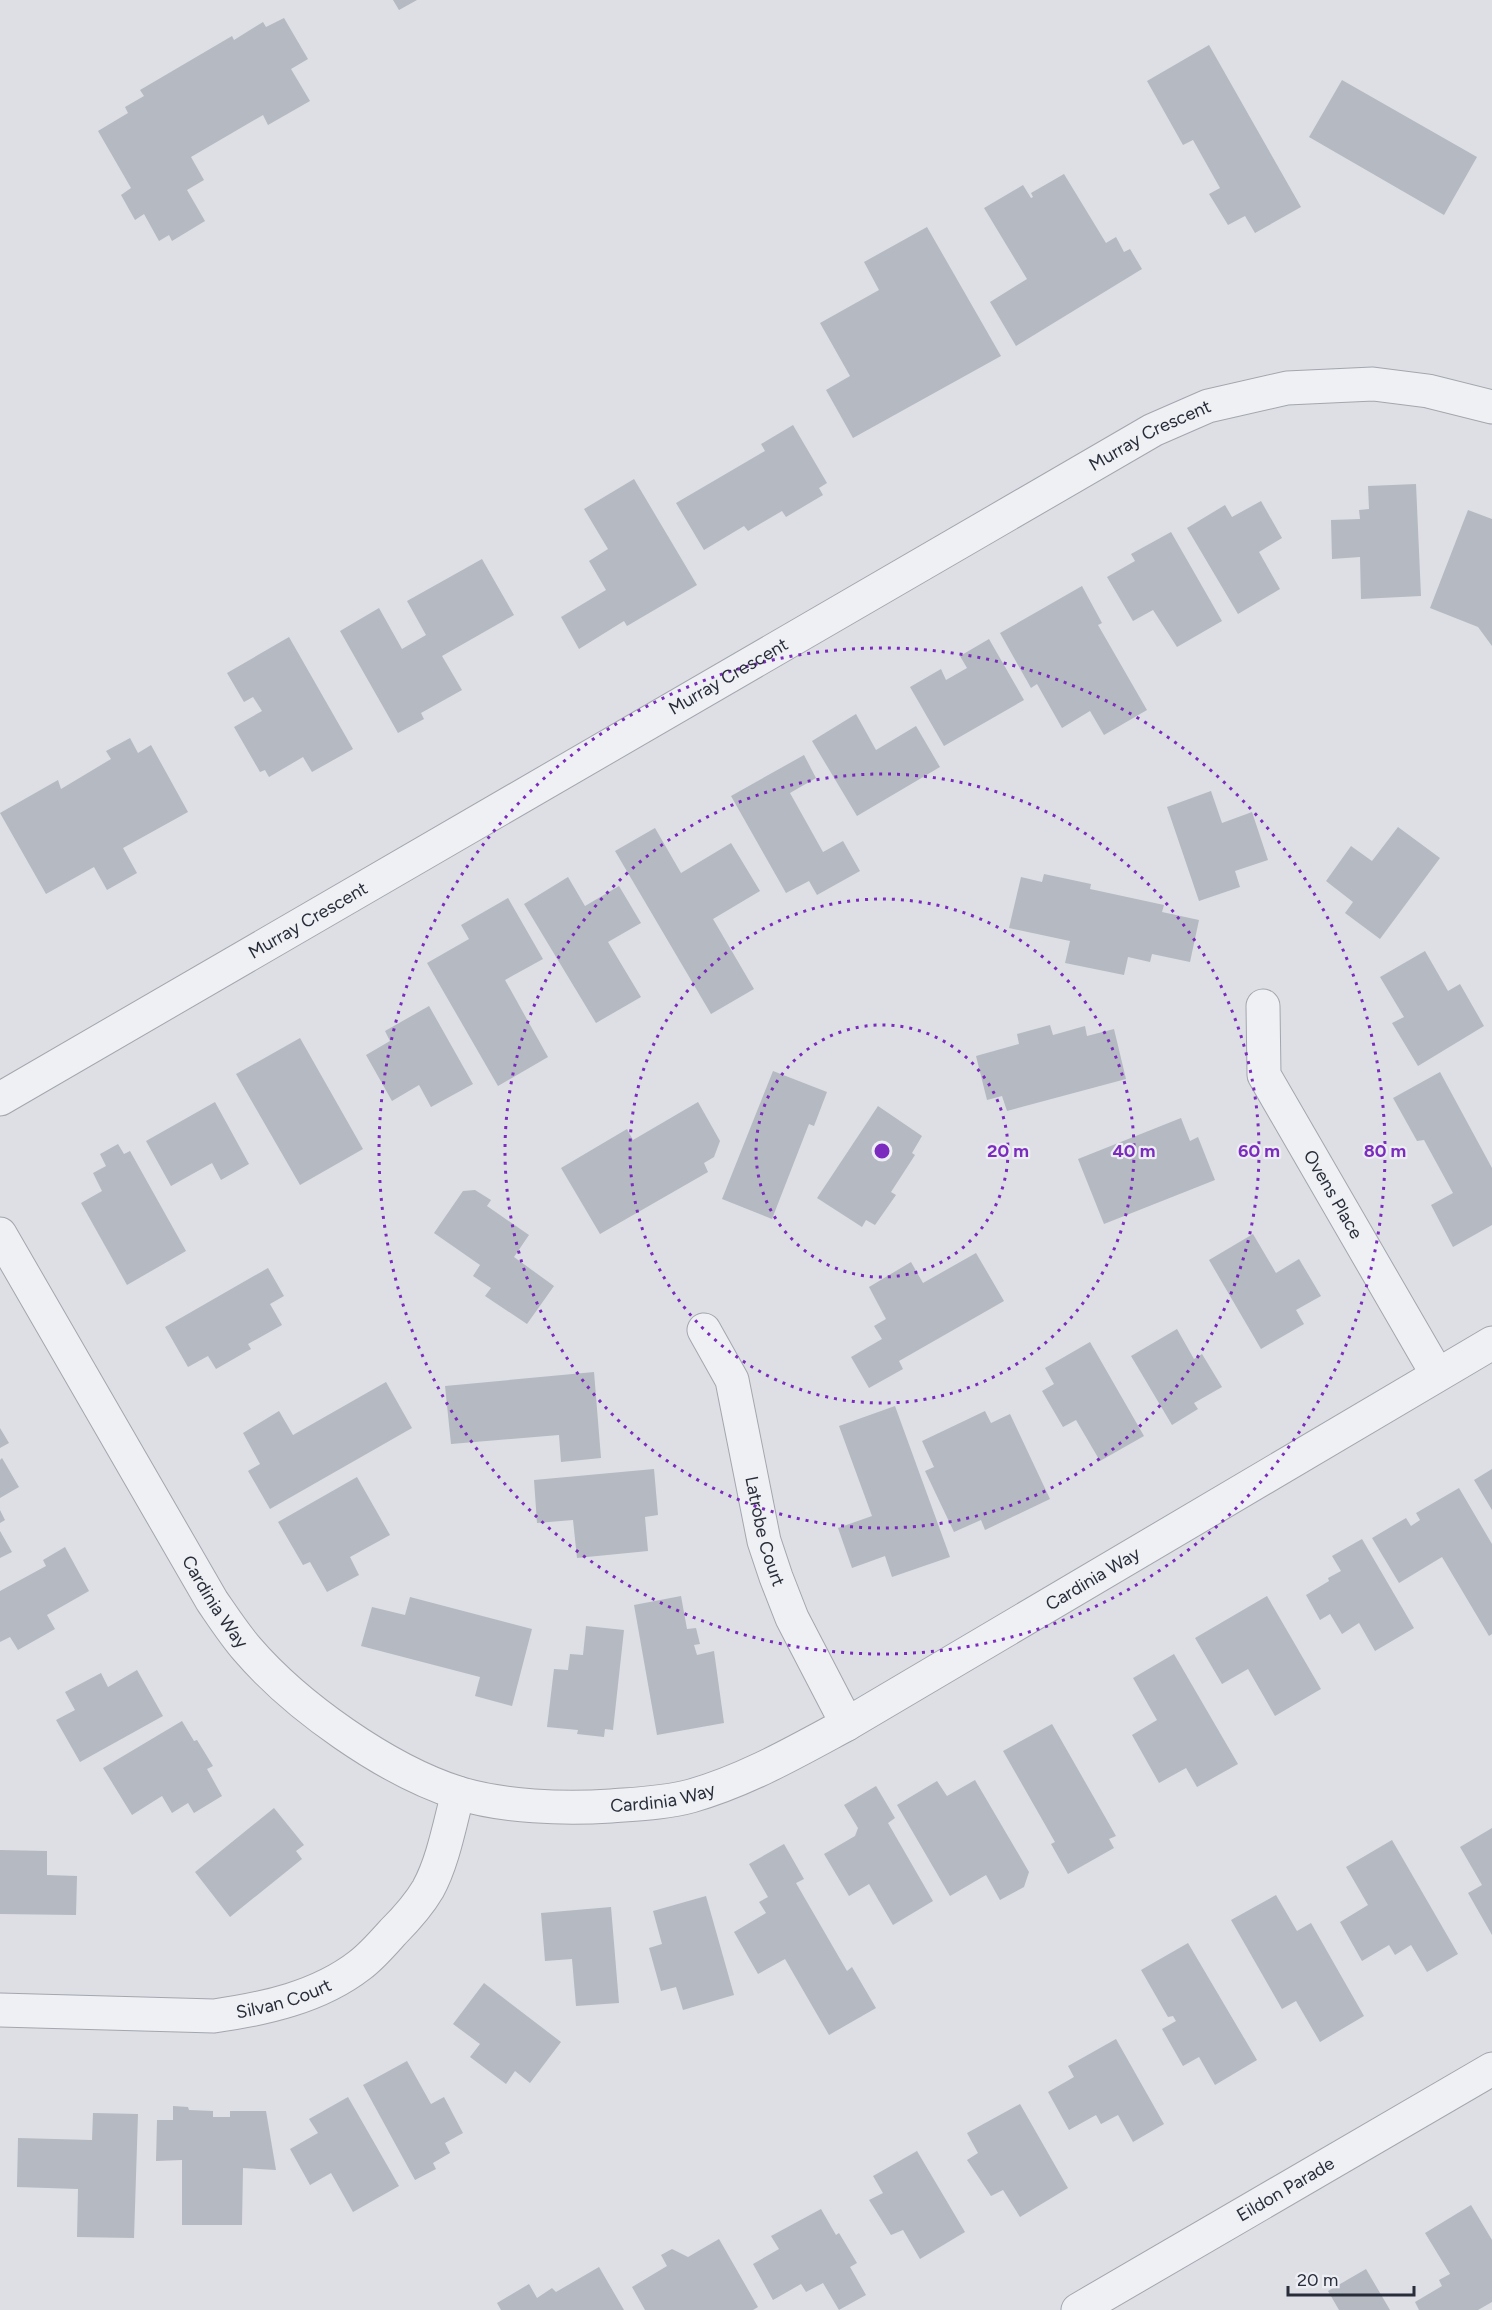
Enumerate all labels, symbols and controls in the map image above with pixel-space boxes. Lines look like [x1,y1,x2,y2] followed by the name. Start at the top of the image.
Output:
[1085,395,1214,476] street label: Murray Crescent
[665,633,792,720] street label: Murray Crescent
[244,877,372,964] street label: Murray Crescent
[987,1140,1029,1162] text: 20 m
[1112,1140,1156,1162] text: 40 m
[1238,1140,1280,1162] text: 60 m
[1364,1140,1406,1162] text: 80 m
[872,1141,892,1161] centre of rings
[1299,1146,1368,1243] street label: Ovens Place
[740,1474,790,1590] street label: Latrobe Court
[1042,1542,1144,1615] street label: Cardinia Way
[177,1551,253,1653] street label: Cardinia Way
[609,1778,719,1817] street label: Cardinia Way
[234,1974,335,2023] street label: Silvan Court
[1233,2152,1338,2226] street label: Eildon Parade
[1288,2259,1414,2297] scale bar
[1297,2269,1338,2291] text: 20 m

